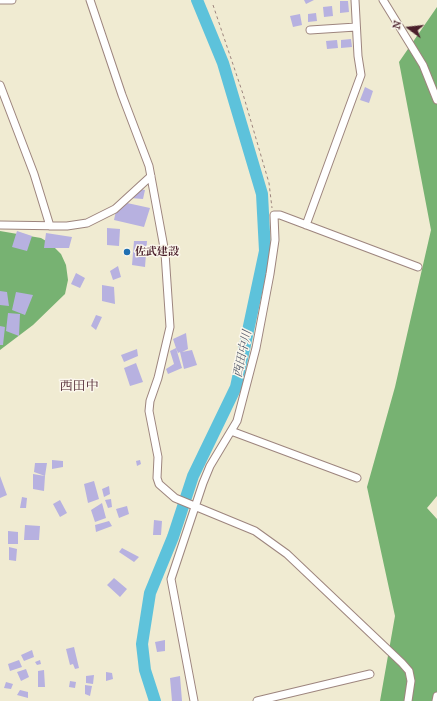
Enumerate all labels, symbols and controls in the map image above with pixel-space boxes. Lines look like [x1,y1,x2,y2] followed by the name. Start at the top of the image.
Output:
[389,8,429,48] north arrow
[390,19,404,30] text: N
[135,245,179,259] place label: 佐武建設
[122,247,132,257] marker: 佐武建設
[231,329,255,379] water label: 西田中川
[60,379,98,395] district label: 西田中

